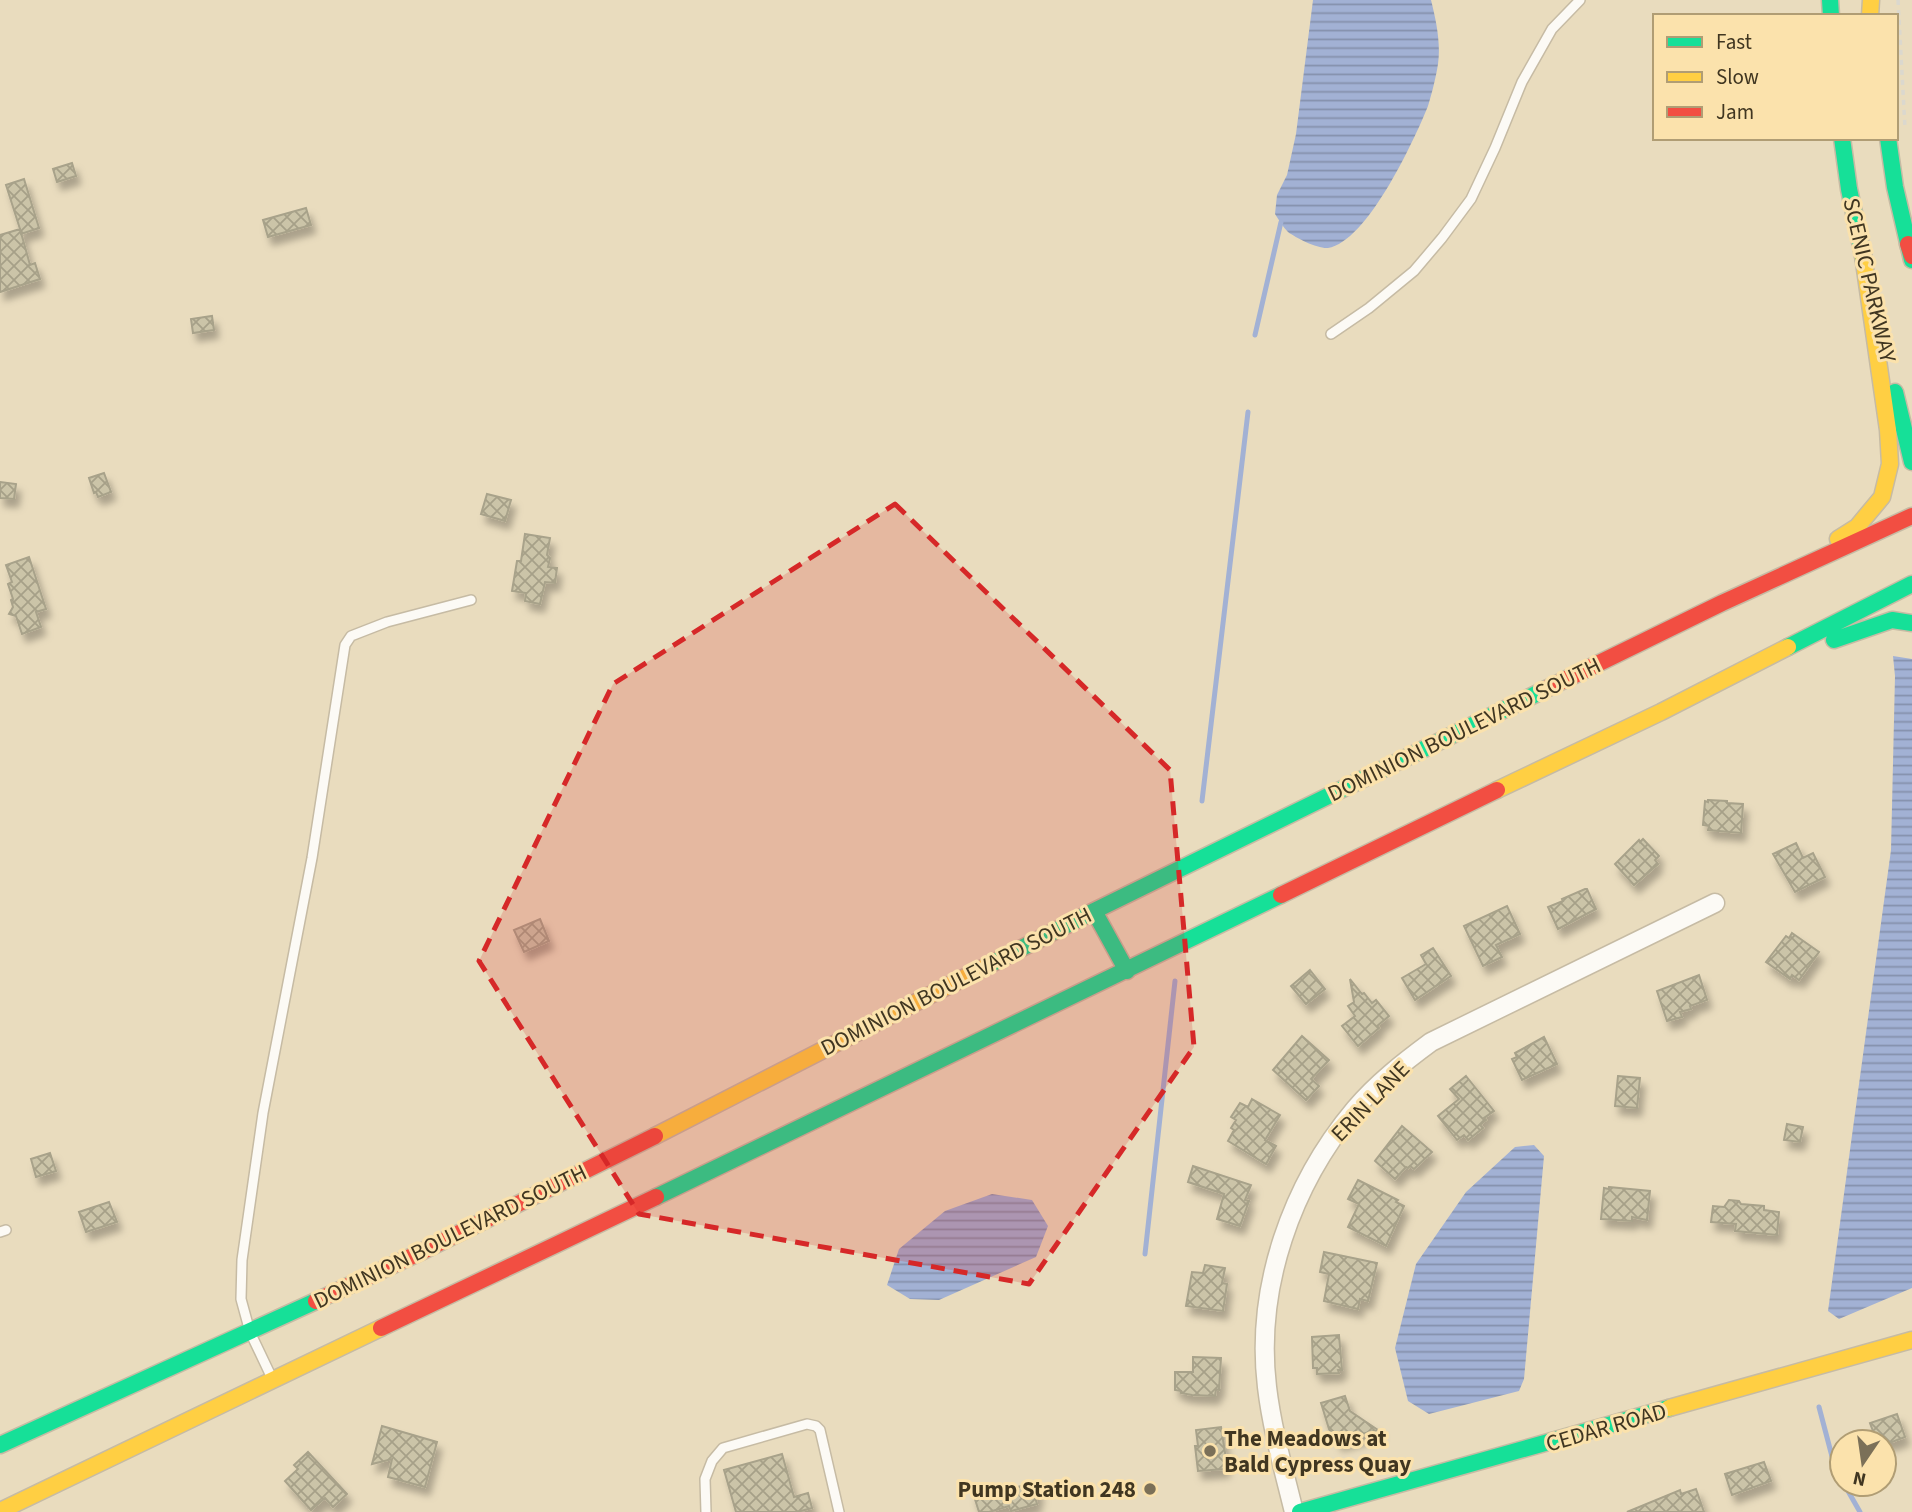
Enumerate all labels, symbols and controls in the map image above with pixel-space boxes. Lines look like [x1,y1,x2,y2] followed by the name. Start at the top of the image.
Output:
[1653,14,1898,140] legend
[1716,27,1752,57] text: Fast
[1716,62,1759,92] text: Slow
[1716,97,1754,127] text: Jam
[1835,195,1904,366] street label: SCENIC PARKWAY
[1322,649,1606,810] street label: DOMINION BOULEVARD SOUTH
[815,899,1098,1064] street label: DOMINION BOULEVARD SOUTH
[1323,1053,1417,1149] street label: ERIN LANE
[308,1156,592,1317] street label: DOMINION BOULEVARD SOUTH
[1542,1395,1670,1460] street label: CEDAR ROAD
[1224,1422,1411,1481] place label: The Meadows at Bald Cypress Quay
[1828,1428,1898,1498] north arrow
[1202,1443,1218,1459] marker: The Meadows at Bald Cypress Quay
[1850,1464,1869,1493] text: N
[957,1473,1136,1506] place label: Pump Station 248
[1142,1481,1158,1497] marker: Pump Station 248

